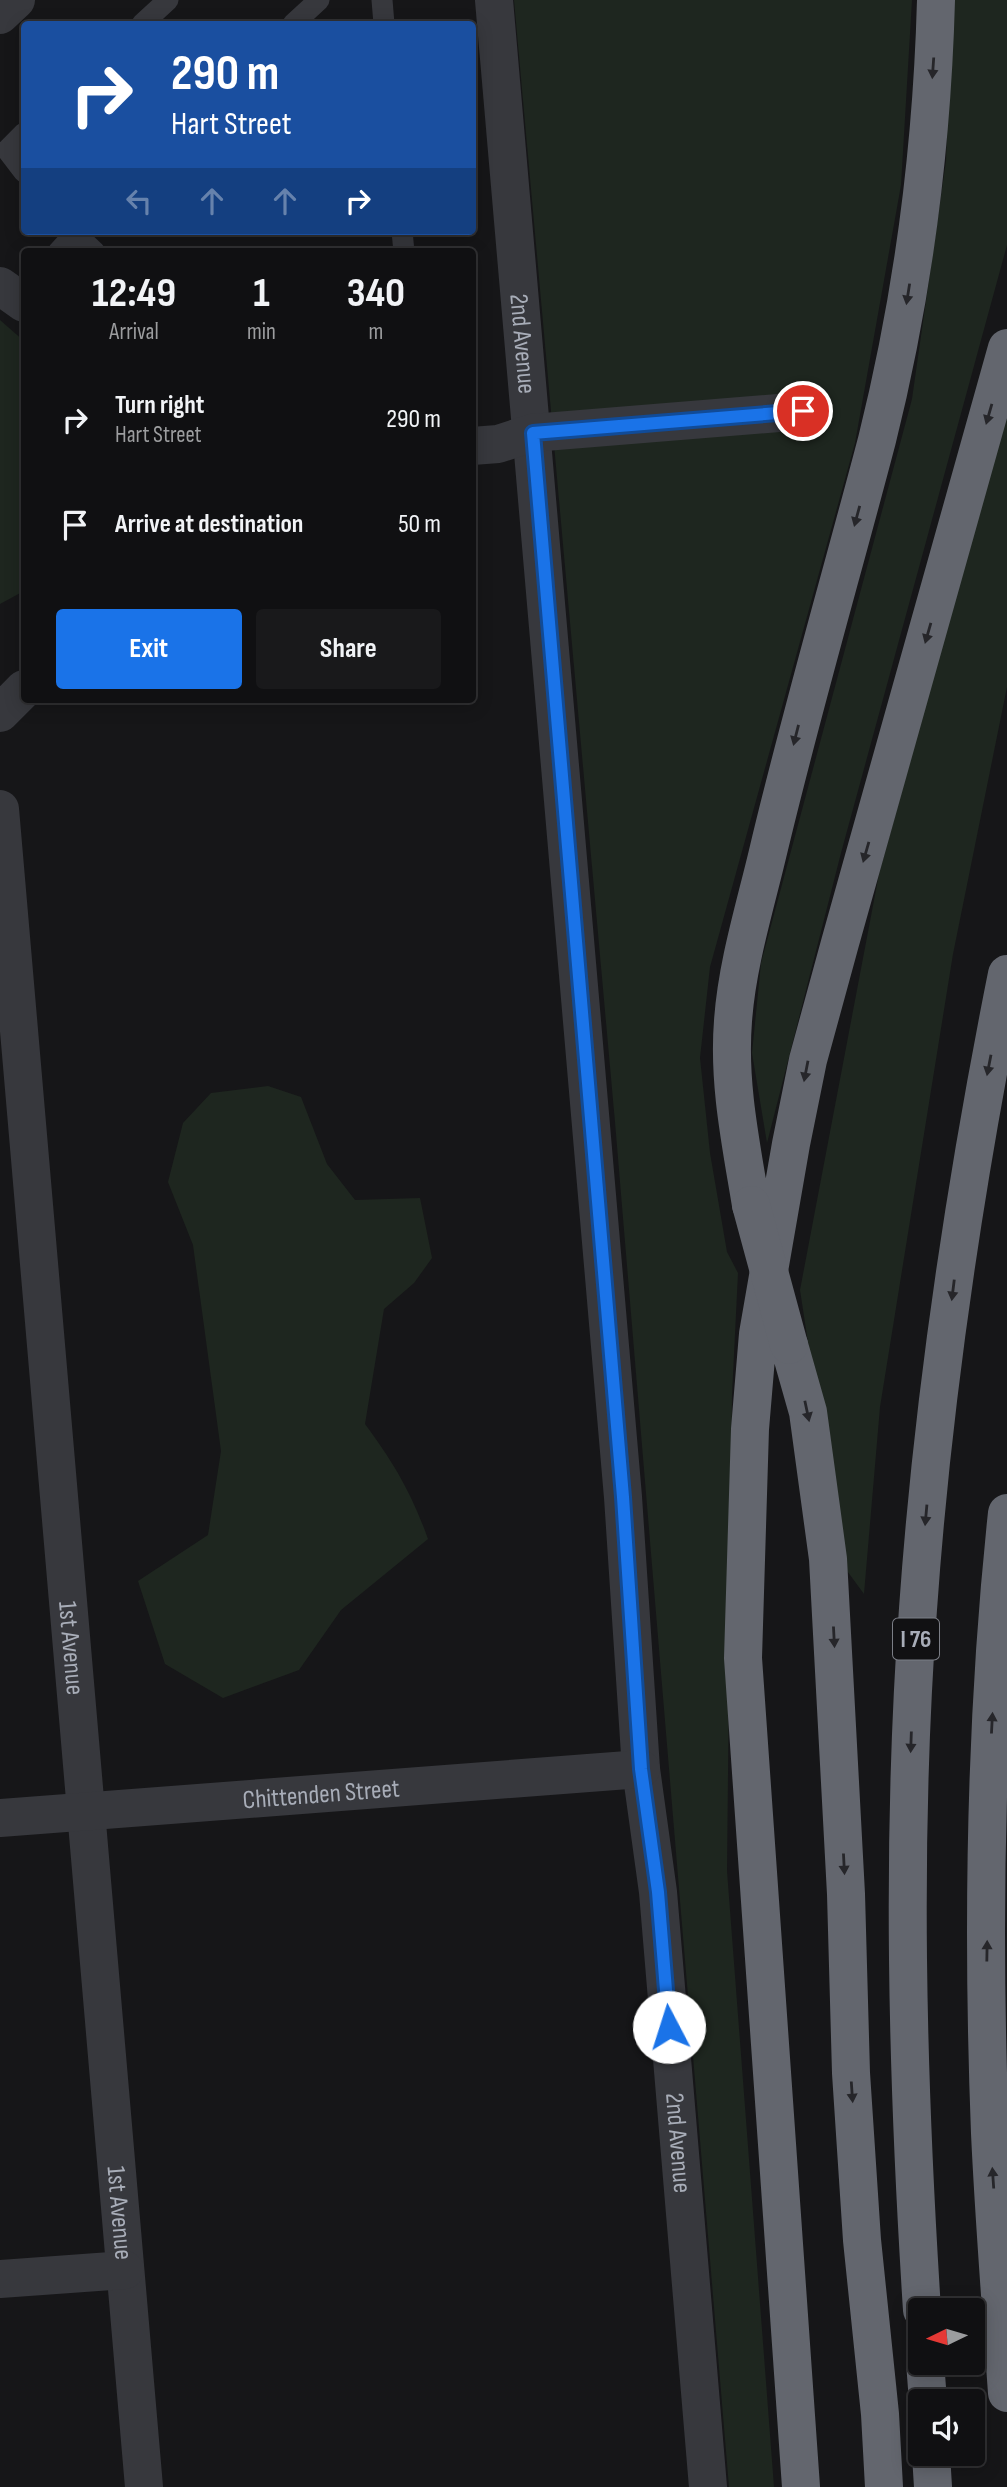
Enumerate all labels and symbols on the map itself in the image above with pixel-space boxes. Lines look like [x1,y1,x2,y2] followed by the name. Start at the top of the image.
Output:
[927,57,938,79] one-way arrow
[902,283,913,305] one-way arrow
[502,292,542,395] street label: 2nd Avenue
[773,381,833,441] pin
[983,404,993,425] one-way arrow
[851,505,862,527] one-way arrow
[922,623,932,644] one-way arrow
[790,724,801,746] one-way arrow
[860,842,870,863] one-way arrow
[983,1054,994,1076] one-way arrow
[800,1060,811,1082] one-way arrow
[947,1279,958,1301] one-way arrow
[801,1400,812,1422] one-way arrow
[920,1505,931,1527] one-way arrow
[51,1600,90,1696] street label: 1st Avenue
[893,1618,939,1660] road number: I 76
[829,1626,840,1648] one-way arrow
[987,1712,998,1734] one-way arrow
[906,1732,917,1754] one-way arrow
[242,1773,401,1816] street label: Chittenden Street
[839,1853,850,1875] one-way arrow
[981,1939,993,1961] one-way arrow
[632,1990,706,2064] position arrow
[847,2081,858,2103] one-way arrow
[658,2092,697,2194] street label: 2nd Avenue
[100,2165,138,2261] street label: 1st Avenue
[987,2167,998,2189] one-way arrow
[908,2298,985,2375] north arrow

